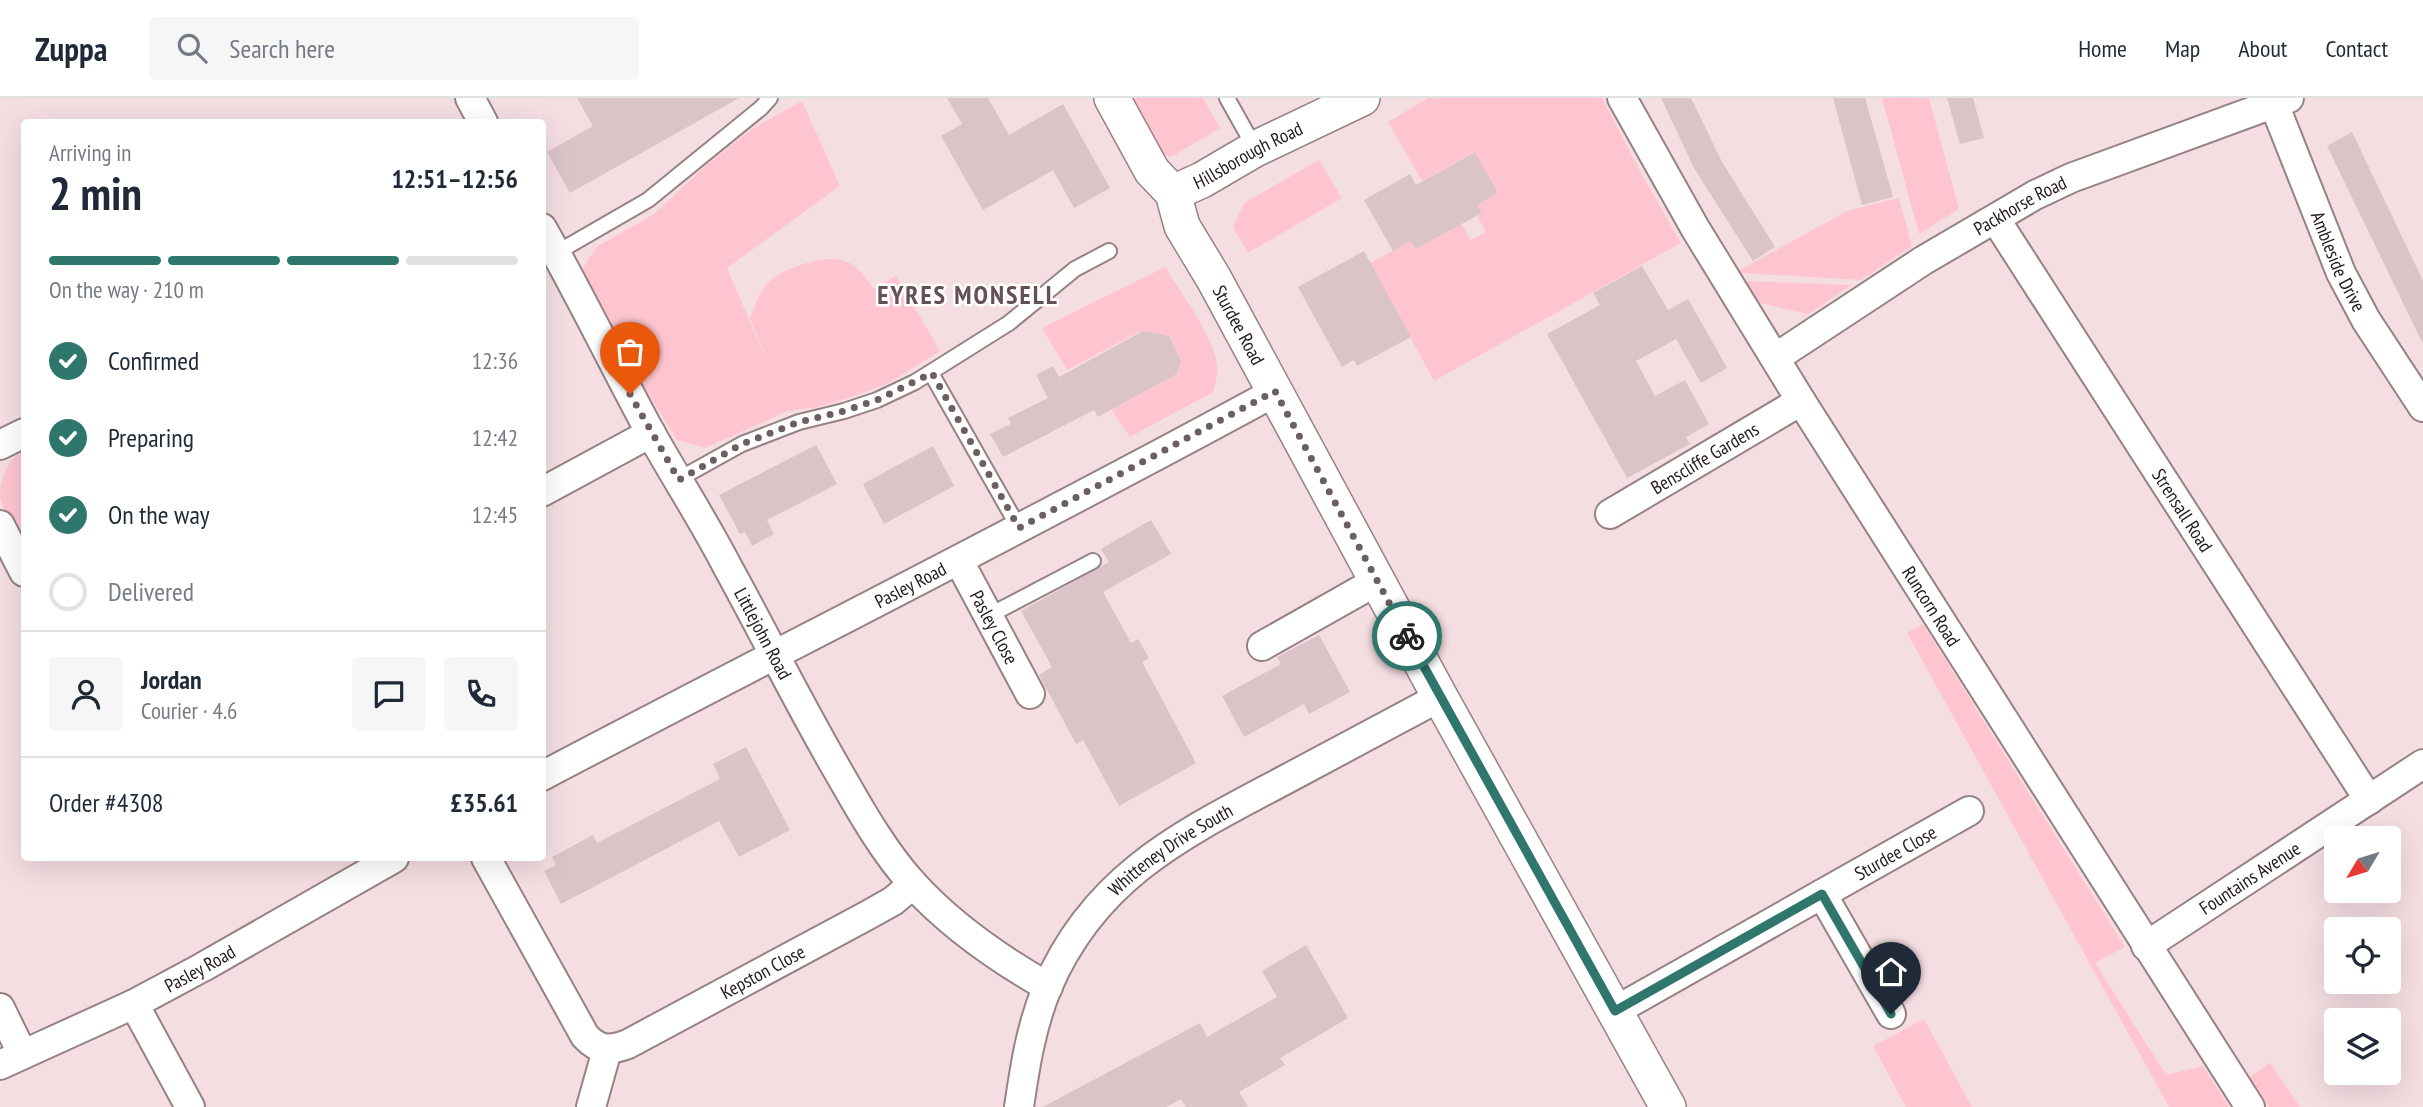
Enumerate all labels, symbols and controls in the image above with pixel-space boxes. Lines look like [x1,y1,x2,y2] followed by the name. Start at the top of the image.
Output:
[149,17,639,80] search box
[35,27,107,70] text: Zuppa
[173,29,211,67] icon: search
[229,32,335,65] text: Search here
[2078,33,2127,64] text: Home
[2165,33,2200,64] text: Map
[2238,33,2287,64] text: About
[2325,33,2388,64] text: Contact
[1190,116,1306,194] street label: Hillsborough Road
[49,138,131,167] text: Arriving in
[391,162,518,195] text: 12:51–12:56
[49,163,142,223] text: 2 min
[1969,170,2070,240] street label: Packhorse Road
[2306,208,2371,316] street label: Ambleside Drive
[49,275,204,304] text: On the way · 210 m
[877,278,1059,311] district label: EYRES MONSELL
[1208,281,1270,369] street label: Sturdee Road
[600,322,660,394] pin
[611,333,649,371] icon: bag
[49,342,87,380] icon: check
[108,344,199,377] text: Confirmed
[472,346,518,375] text: 12:36
[1646,417,1763,499] street label: Benscliffe Gardens
[49,419,87,457] icon: check
[108,421,194,454] text: Preparing
[472,423,518,452] text: 12:42
[2147,464,2218,556] street label: Strensall Road
[49,496,87,534] icon: check
[108,498,210,531] text: On the way
[472,500,518,529] text: 12:45
[871,556,950,613] street label: Pasley Road
[1897,561,1966,651] street label: Runcorn Road
[108,575,194,608] text: Delivered
[729,584,797,683] street label: Littlejohn Road
[965,586,1024,668] street label: Pasley Close
[1372,601,1442,671] courier
[1388,617,1426,655] icon: bike
[49,657,123,731] button: person
[352,657,426,731] button: chat
[444,657,518,731] button: phone
[141,663,202,696] text: Jordan
[141,696,237,725] text: Courier · 4.6
[49,786,164,819] text: Order #4308
[450,786,518,819] text: £35.61
[1103,798,1237,901] street label: Whitteney Drive South
[1850,820,1941,885] street label: Sturdee Close
[2324,826,2401,903] north arrow
[2324,826,2401,1085] map controls
[2195,836,2305,920] street label: Fountains Avenue
[2324,917,2401,994] button: locate
[160,939,239,997] street label: Pasley Road
[716,939,809,1004] street label: Kepston Close
[1861,942,1921,1014] pin
[1872,953,1910,991] icon: home
[2324,1008,2401,1085] button: layers

